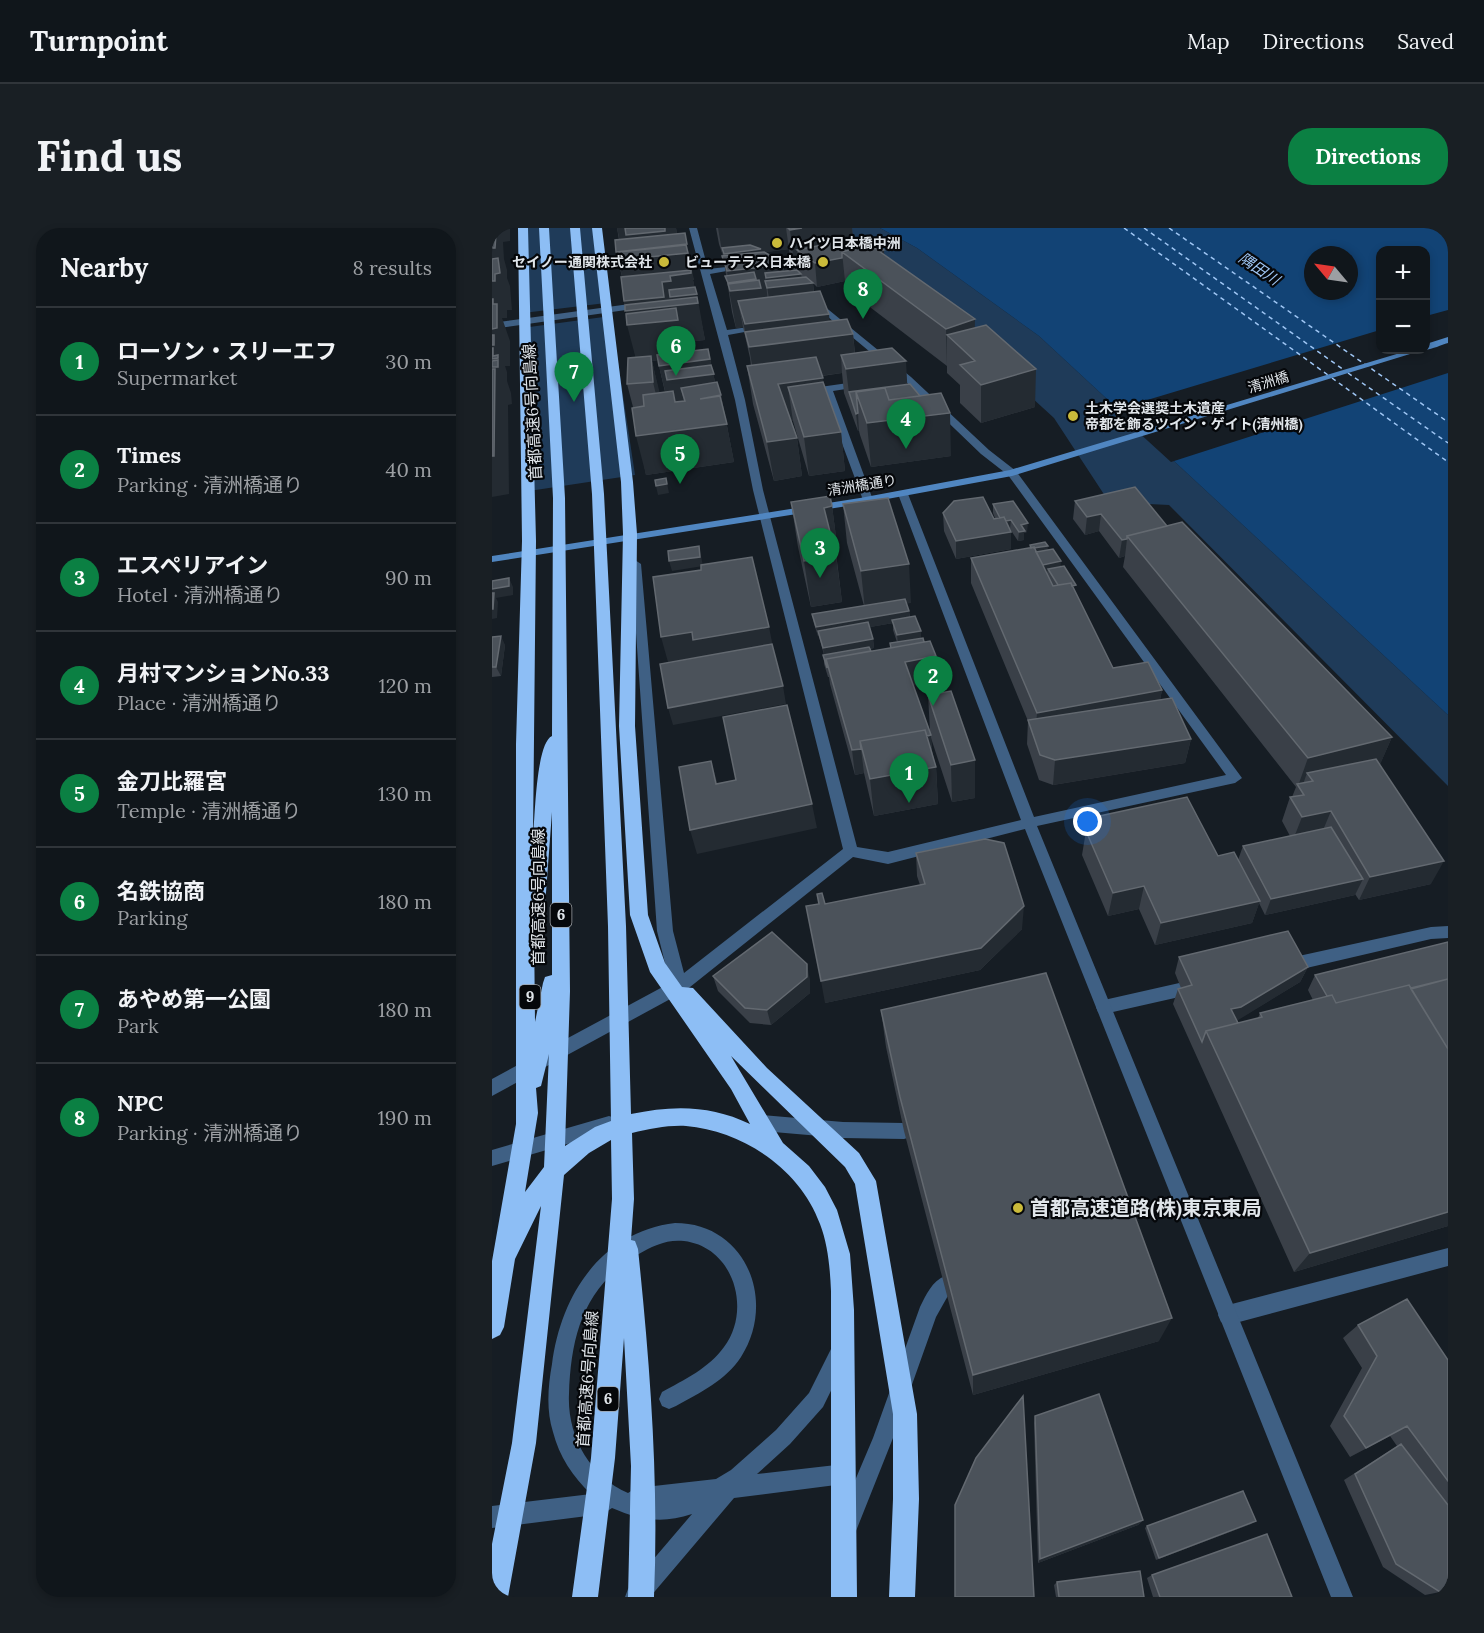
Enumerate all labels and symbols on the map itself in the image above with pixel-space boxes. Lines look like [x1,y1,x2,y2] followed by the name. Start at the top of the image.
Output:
[789,234,901,252] place label: ハイツ日本橋中洲
[770,236,784,250] marker: ハイツ日本橋中洲
[1304,246,1358,300] north arrow
[1235,248,1285,290] water label: 隅田川
[512,253,652,271] place label: セイノー通関株式会社
[685,253,811,271] place label: ビューテラス日本橋
[657,255,671,269] marker: セイノー通関株式会社
[816,255,830,269] marker: ビューテラス日本橋
[844,270,883,319] pin: 8
[656,326,696,376] pin: 6
[518,343,546,481] street label: 首都高速6号向島線
[554,352,593,402] pin: 7
[1245,367,1291,397] street label: 清洲橋
[1085,399,1303,433] place label: 土木学会選奨土木遺産 帝都を飾るツイン・ゲイト(清州橋)
[886,400,926,449] pin: 4
[1066,409,1080,423] marker: 土木学会選奨土木遺産 帝都を飾るツイン・ゲイト(清州橋)
[660,434,699,484] pin: 5
[826,471,898,499] street label: 清洲橋通り
[800,528,840,578] pin: 3
[914,656,952,706] pin: 2
[890,754,928,803] pin: 1
[1073,807,1102,836] your location
[528,828,548,966] street label: 首都高速6号向島線
[550,903,572,927] road number: 6
[520,985,540,1009] road number: 9
[1030,1195,1262,1221] place label: 首都高速道路(株)東京東局
[1011,1201,1025,1215] marker: 首都高速道路(株)東京東局
[572,1310,602,1448] street label: 首都高速6号向島線
[598,1387,618,1411] road number: 6

